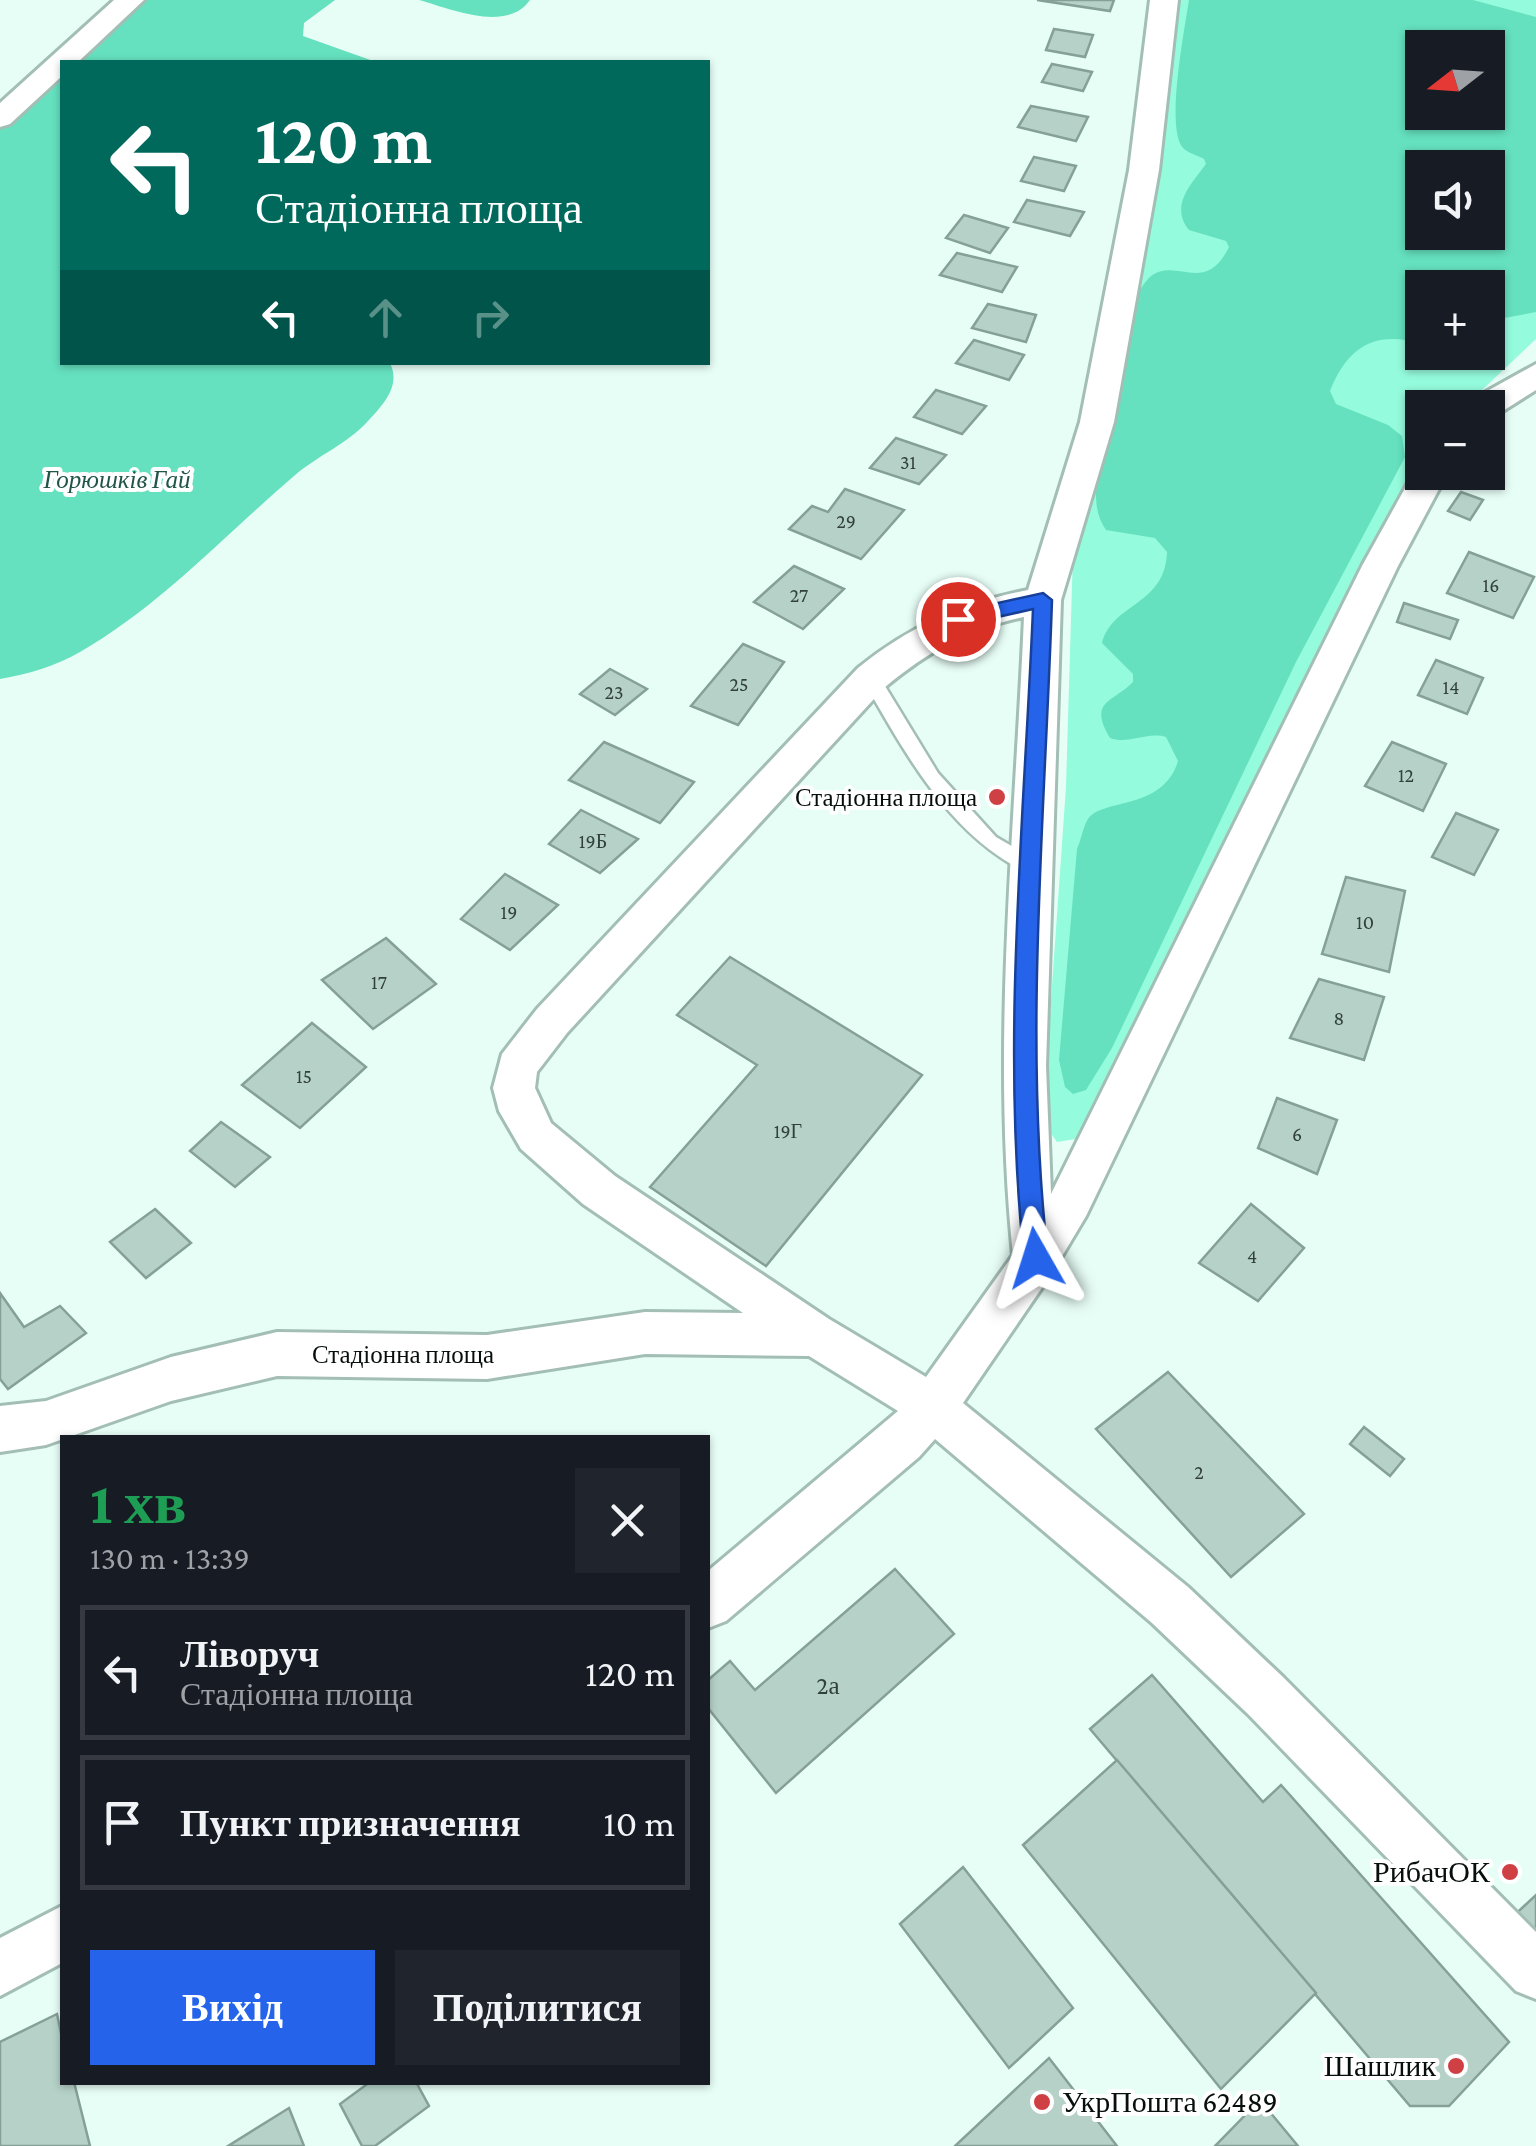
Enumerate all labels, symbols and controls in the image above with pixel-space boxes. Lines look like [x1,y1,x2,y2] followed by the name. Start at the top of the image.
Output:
[1405,30,1505,130] north arrow
[1405,30,1505,490] map controls
[90,100,220,230] icon: left
[255,100,432,178] text: 120 m
[1405,150,1505,250] button: sound
[255,183,583,233] text: Стадіонна площа
[1405,270,1505,370] button: +
[253,290,308,345] icon: left
[358,290,413,345] icon: ahead
[463,290,518,345] icon: right
[1405,390,1505,490] button: −
[900,451,916,473] house number: 31
[42,466,191,493] park label: Горюшків Гай
[836,510,856,532] house number: 29
[1483,574,1499,596] house number: 16
[916,577,1001,662] pin
[790,584,808,606] house number: 27
[931,592,986,647] icon: arrive
[730,673,748,695] house number: 25
[1443,676,1459,698] house number: 14
[604,681,624,703] house number: 23
[1398,764,1414,786] house number: 12
[795,784,977,811] place label: Стадіонна площа
[986,786,1008,808] marker: Стадіонна площа
[579,830,607,852] house number: 19Б
[501,901,517,923] house number: 19
[1356,911,1374,933] house number: 10
[371,971,387,993] house number: 17
[1334,1007,1344,1029] house number: 8
[296,1065,312,1087] house number: 15
[774,1120,802,1142] house number: 19Г
[1292,1123,1302,1145] house number: 6
[984,1206,1088,1310] position arrow
[1247,1245,1257,1267] house number: 4
[312,1341,494,1368] street label: Стадіонна площа
[1194,1461,1204,1483] house number: 2
[575,1468,680,1573] button: close
[90,1469,186,1536] text: 1 хв
[90,1540,250,1576] text: 130 m · 13:39
[180,1633,319,1675] text: Ліворуч
[95,1645,150,1700] icon: left
[585,1652,675,1694] text: 120 m
[816,1672,840,1699] house number: 2а
[180,1676,413,1712] text: Стадіонна площа
[95,1795,150,1850] icon: arrive
[180,1802,521,1844] text: Пункт призначення
[603,1802,675,1844] text: 10 m
[1373,1855,1491,1888] place label: РибачОК
[1499,1861,1521,1883] marker: РибачОК
[90,1950,375,2065] button: Вихід
[395,1950,680,2065] button: Поділитися
[1324,2049,1436,2082] place label: Шашлик
[1445,2055,1467,2077] marker: Шашлик
[1062,2085,1278,2118] place label: УкрПошта 62489
[1031,2091,1053,2113] marker: УкрПошта 62489

